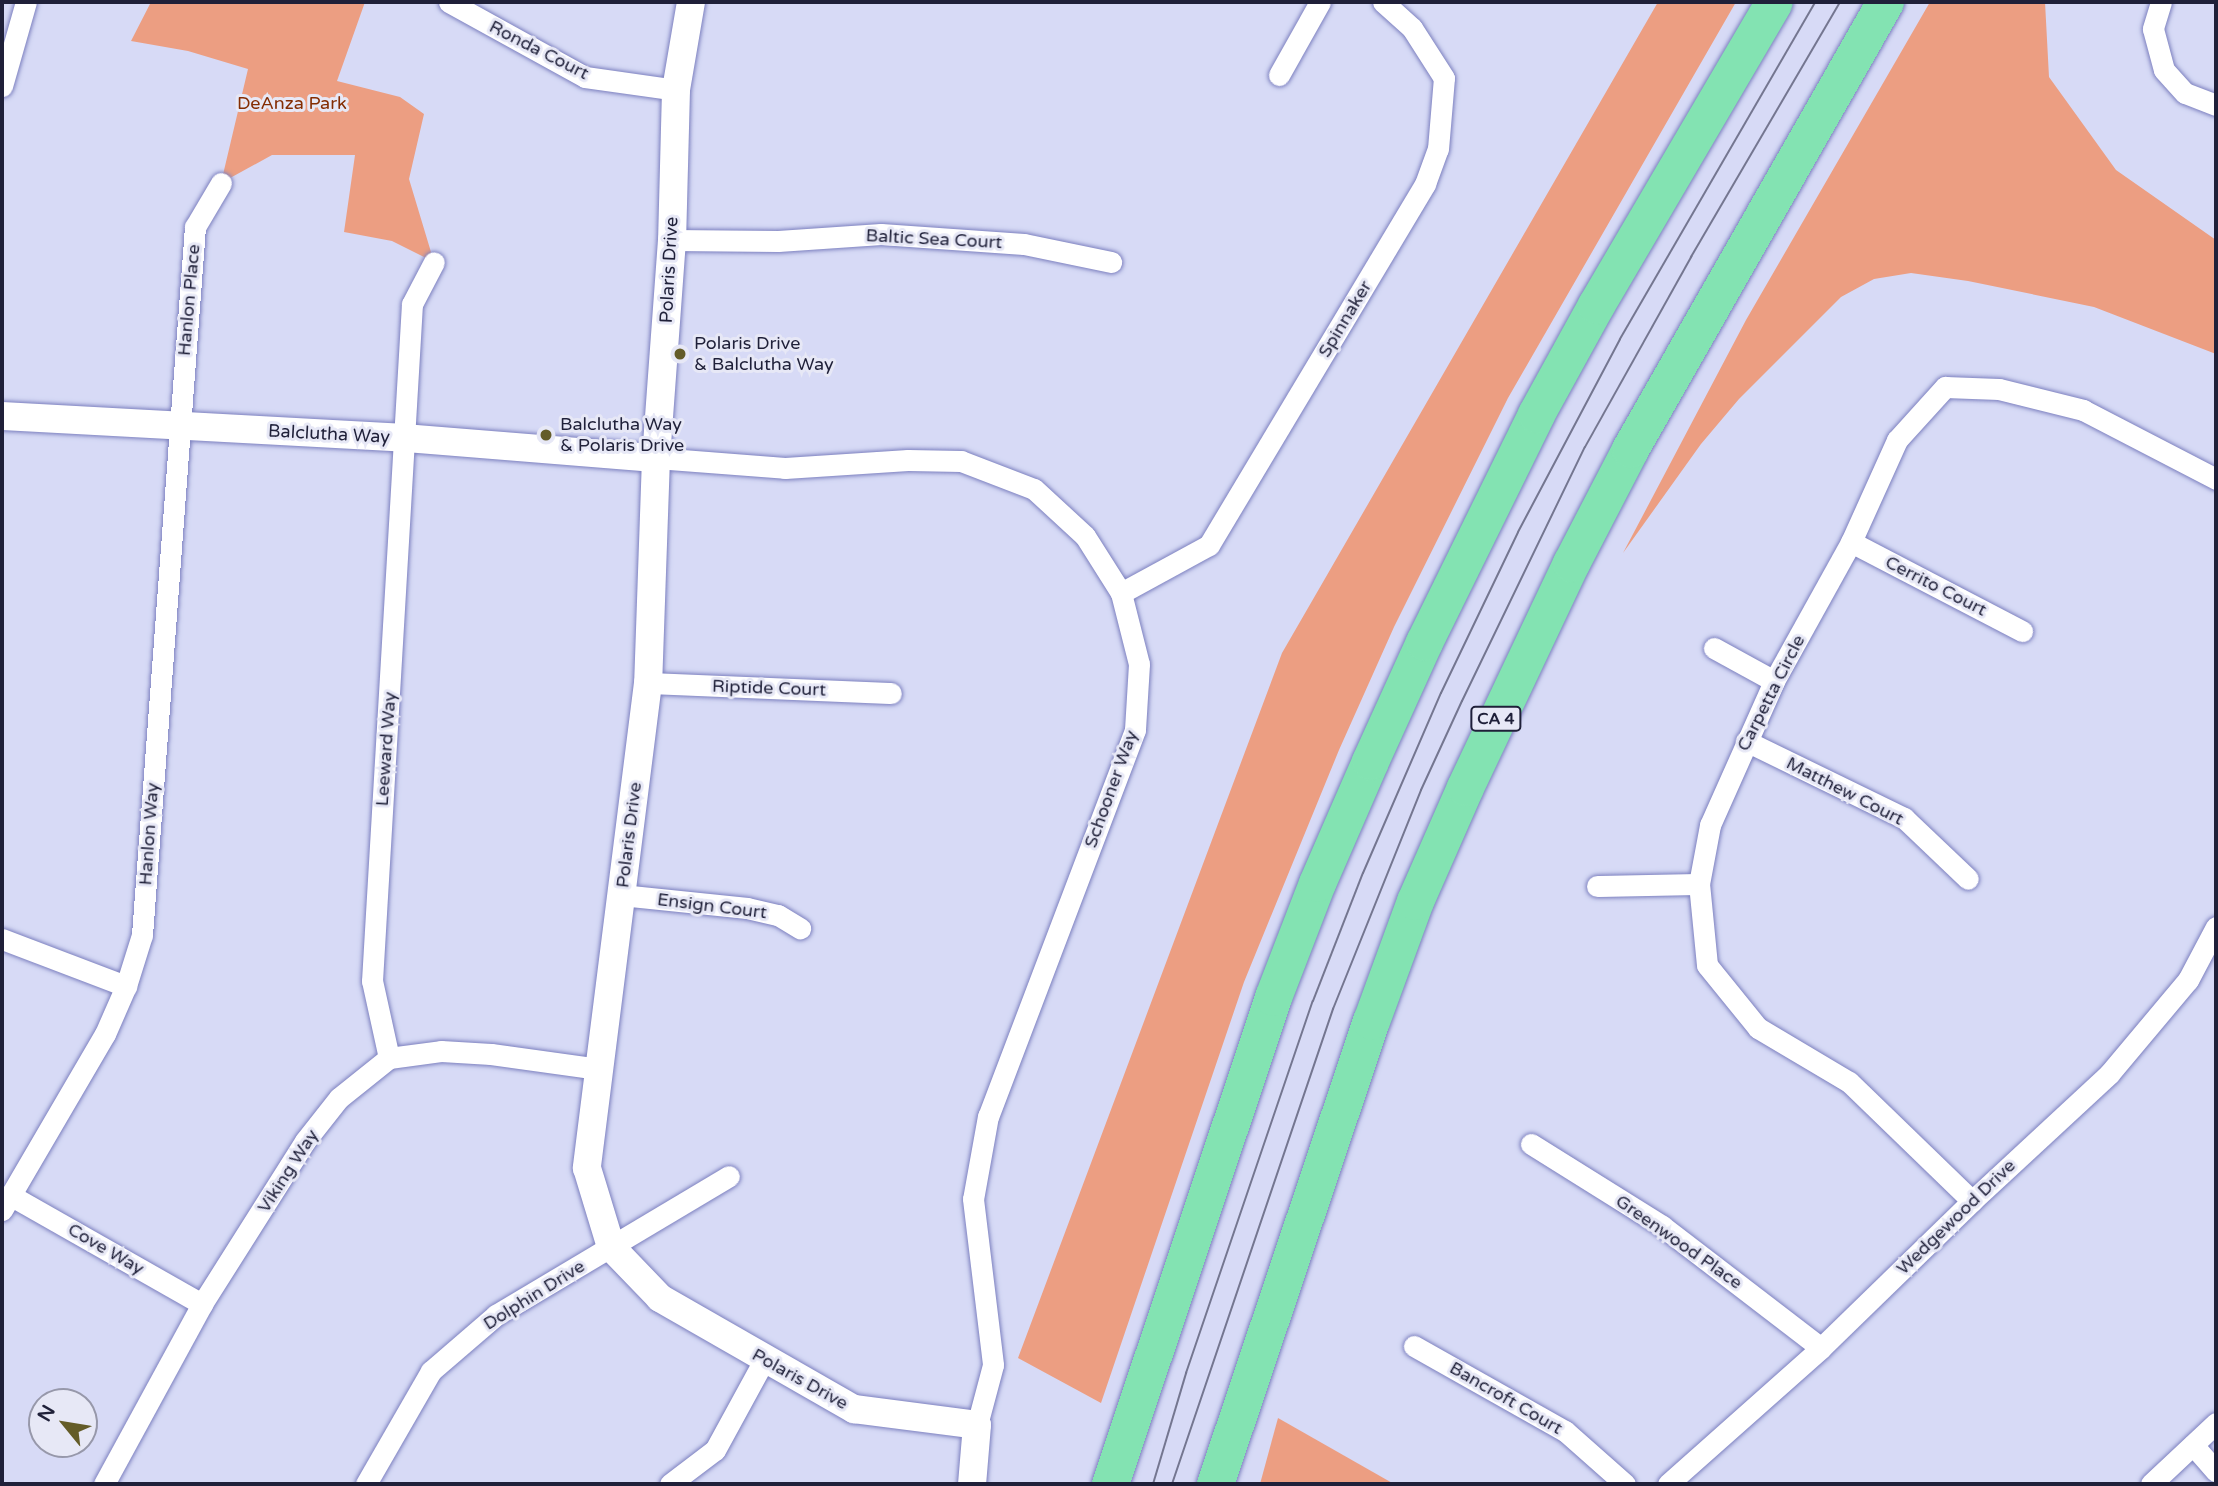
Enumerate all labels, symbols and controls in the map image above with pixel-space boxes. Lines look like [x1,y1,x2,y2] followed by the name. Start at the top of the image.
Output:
[486,16,592,84] street label: Ronda Court
[237,92,347,114] park label: DeAnza Park
[655,216,683,324] street label: Polaris Drive
[865,225,1003,253] street label: Baltic Sea Court
[173,243,205,357] street label: Hanlon Place
[1314,277,1376,361] street label: Spinnaker
[694,333,834,376] place label: Polaris Drive & Balclutha Way
[672,346,688,362] marker: Polaris Drive & Balclutha Way
[560,414,684,457] place label: Balclutha Way & Polaris Drive
[268,420,390,448] street label: Balclutha Way
[538,427,554,443] marker: Balclutha Way & Polaris Drive
[1882,551,1990,621] street label: Cerrito Court
[1732,631,1810,755] street label: Carpetta Circle
[712,675,826,701] street label: Riptide Court
[371,691,401,807] street label: Leeward Way
[1470,706,1522,732] road number: CA 4
[1080,727,1142,851] street label: Schooner Way
[1783,752,1907,830] street label: Matthew Court
[612,781,646,889] street label: Polaris Drive
[135,782,163,886] street label: Hanlon Way
[656,889,768,923] street label: Ensign Court
[253,1125,323,1217] street label: Viking Way
[1892,1155,2020,1279] street label: Wedgewood Drive
[1611,1190,1747,1294] street label: Greenwood Place
[64,1219,148,1279] street label: Cove Way
[479,1255,589,1335] street label: Dolphin Drive
[748,1344,852,1414] street label: Polaris Drive
[1446,1357,1566,1439] street label: Bancroft Court
[28,1388,98,1458] north arrow
[33,1401,60,1426] text: N

